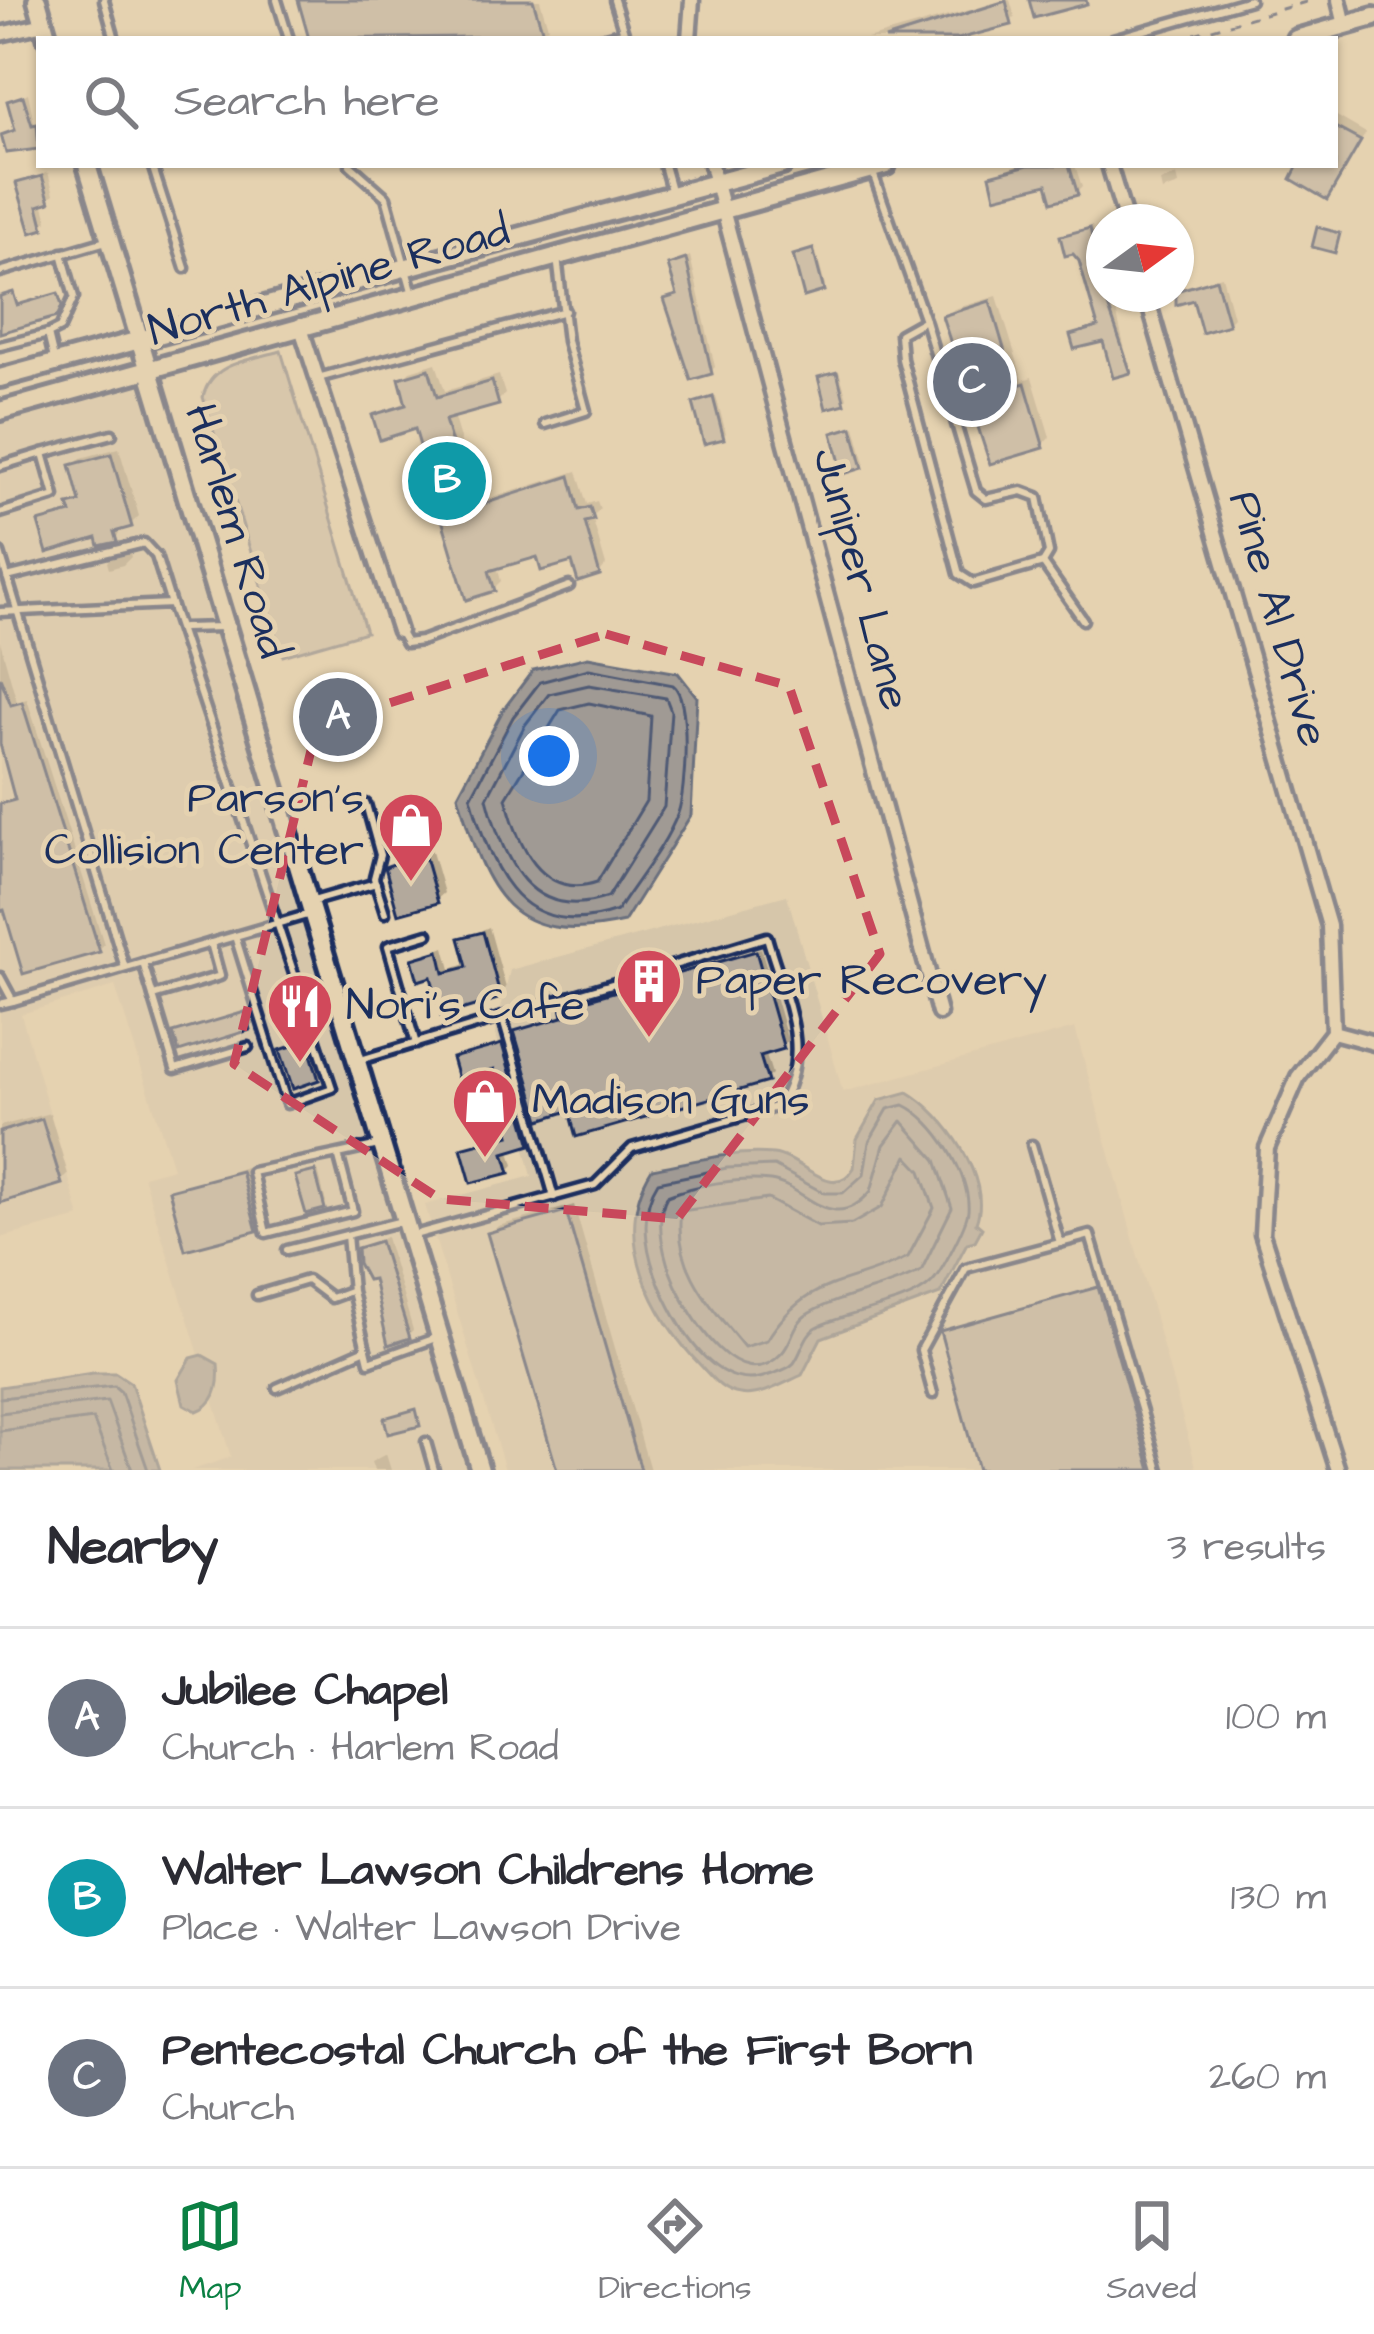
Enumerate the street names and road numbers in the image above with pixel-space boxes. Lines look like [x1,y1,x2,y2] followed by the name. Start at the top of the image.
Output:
[141,200,517,362] street label: North Alpine Road
[168,396,304,666] street label: Harlem Road
[796,441,926,717] street label: Juniper Lane
[1212,484,1344,754] street label: Pine Al Drive

